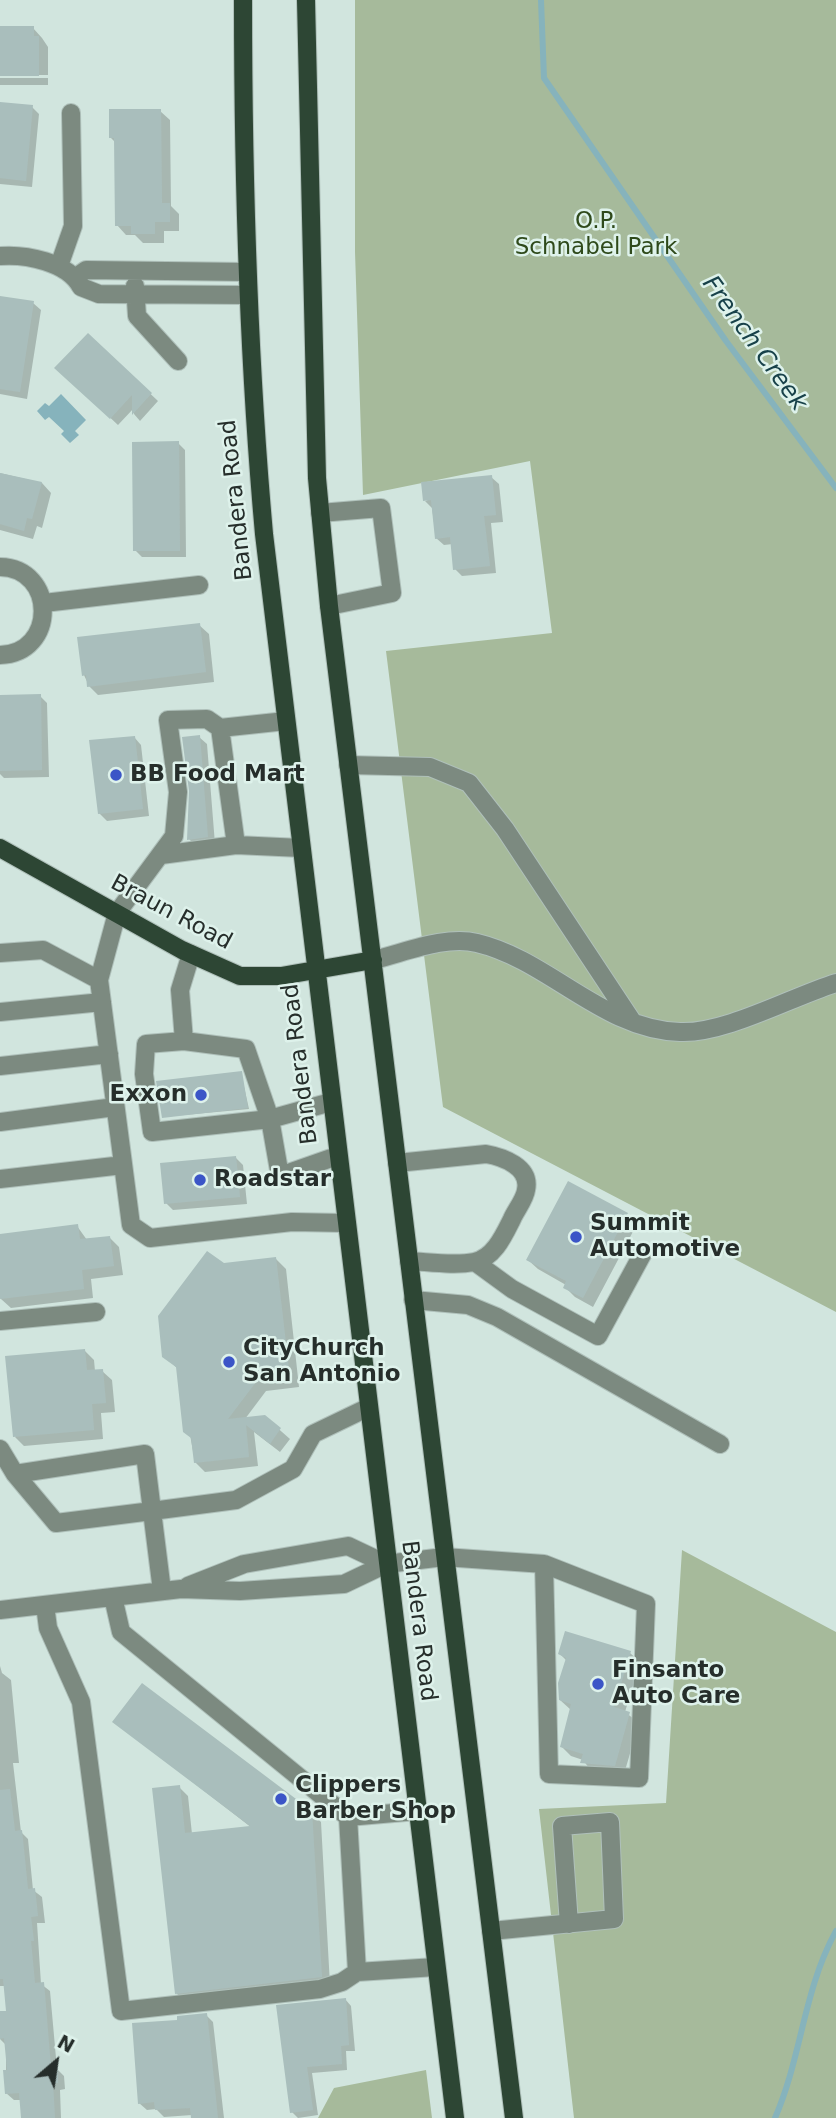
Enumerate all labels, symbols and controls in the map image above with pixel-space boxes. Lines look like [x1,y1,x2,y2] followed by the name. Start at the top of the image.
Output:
[515,208,677,262] park label: O.P. Schnabel Park
[695,271,813,417] water label: French Creek
[215,418,259,582] street label: Bandera Road
[130,761,305,789] place label: BB Food Mart
[108,767,124,783] marker: BB Food Mart
[106,869,236,957] street label: Braun Road
[277,982,325,1146] street label: Bandera Road
[109,1081,187,1109] place label: Exxon
[193,1087,209,1103] marker: Exxon
[214,1166,331,1194] place label: Roadstar
[192,1172,208,1188] marker: Roadstar
[590,1210,740,1264] place label: Summit Automotive
[568,1229,584,1245] marker: Summit Automotive
[243,1335,400,1389] place label: CityChurch San Antonio
[221,1354,237,1370] marker: CityChurch San Antonio
[394,1539,442,1703] street label: Bandera Road
[612,1657,740,1711] place label: Finsanto Auto Care
[590,1676,606,1692] marker: Finsanto Auto Care
[295,1772,456,1826] place label: Clippers Barber Shop
[273,1791,289,1807] marker: Clippers Barber Shop
[21,2027,91,2097] north arrow
[54,2030,78,2057] text: N

